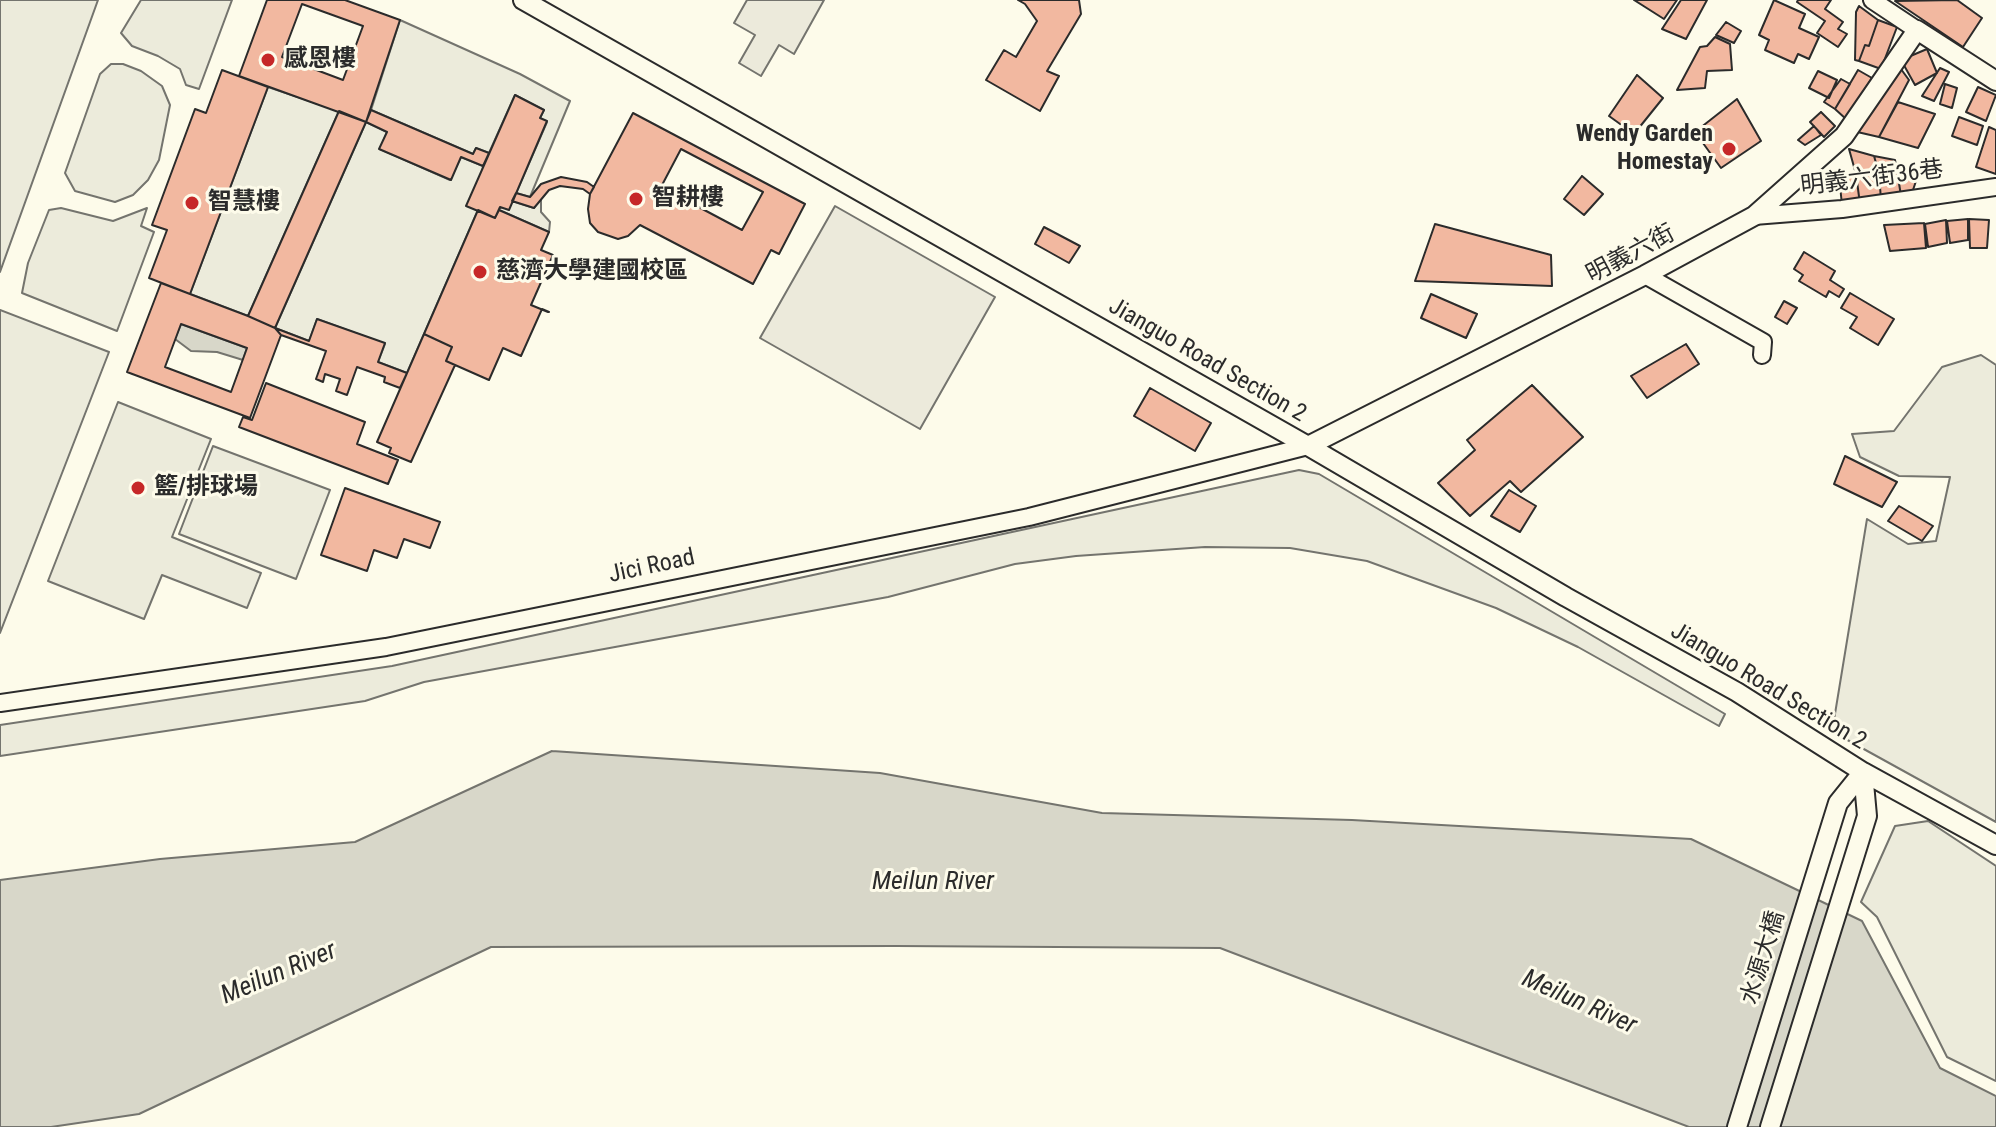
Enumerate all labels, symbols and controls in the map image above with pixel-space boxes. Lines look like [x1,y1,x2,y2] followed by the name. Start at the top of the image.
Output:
[284,46,356,74] place label: 感恩樓
[259,51,277,69] marker: 感恩樓
[1576,121,1713,177] place label: Wendy Garden Homestay
[1720,140,1738,158] marker: Wendy Garden Homestay
[1799,156,1945,202] street label: 明義六街36巷
[652,185,724,213] place label: 智耕樓
[208,189,280,217] place label: 智慧樓
[627,190,645,208] marker: 智耕樓
[183,194,201,212] marker: 智慧樓
[1582,220,1680,290] street label: 明義六街
[496,258,688,286] place label: 慈濟大學建國校區
[471,263,489,281] marker: 慈濟大學建國校區
[1103,293,1311,429] street label: Jianguo Road Section 2
[154,474,258,502] place label: 籃/排球場
[129,479,147,497] marker: 籃/排球場
[606,544,698,590] street label: Jici Road
[1665,617,1871,757] street label: Jianguo Road Section 2
[872,866,994,898] water label: Meilun River
[1736,908,1792,1008] street label: 水源大橋
[217,936,341,1012] water label: Meilun River
[1517,964,1641,1042] water label: Meilun River

